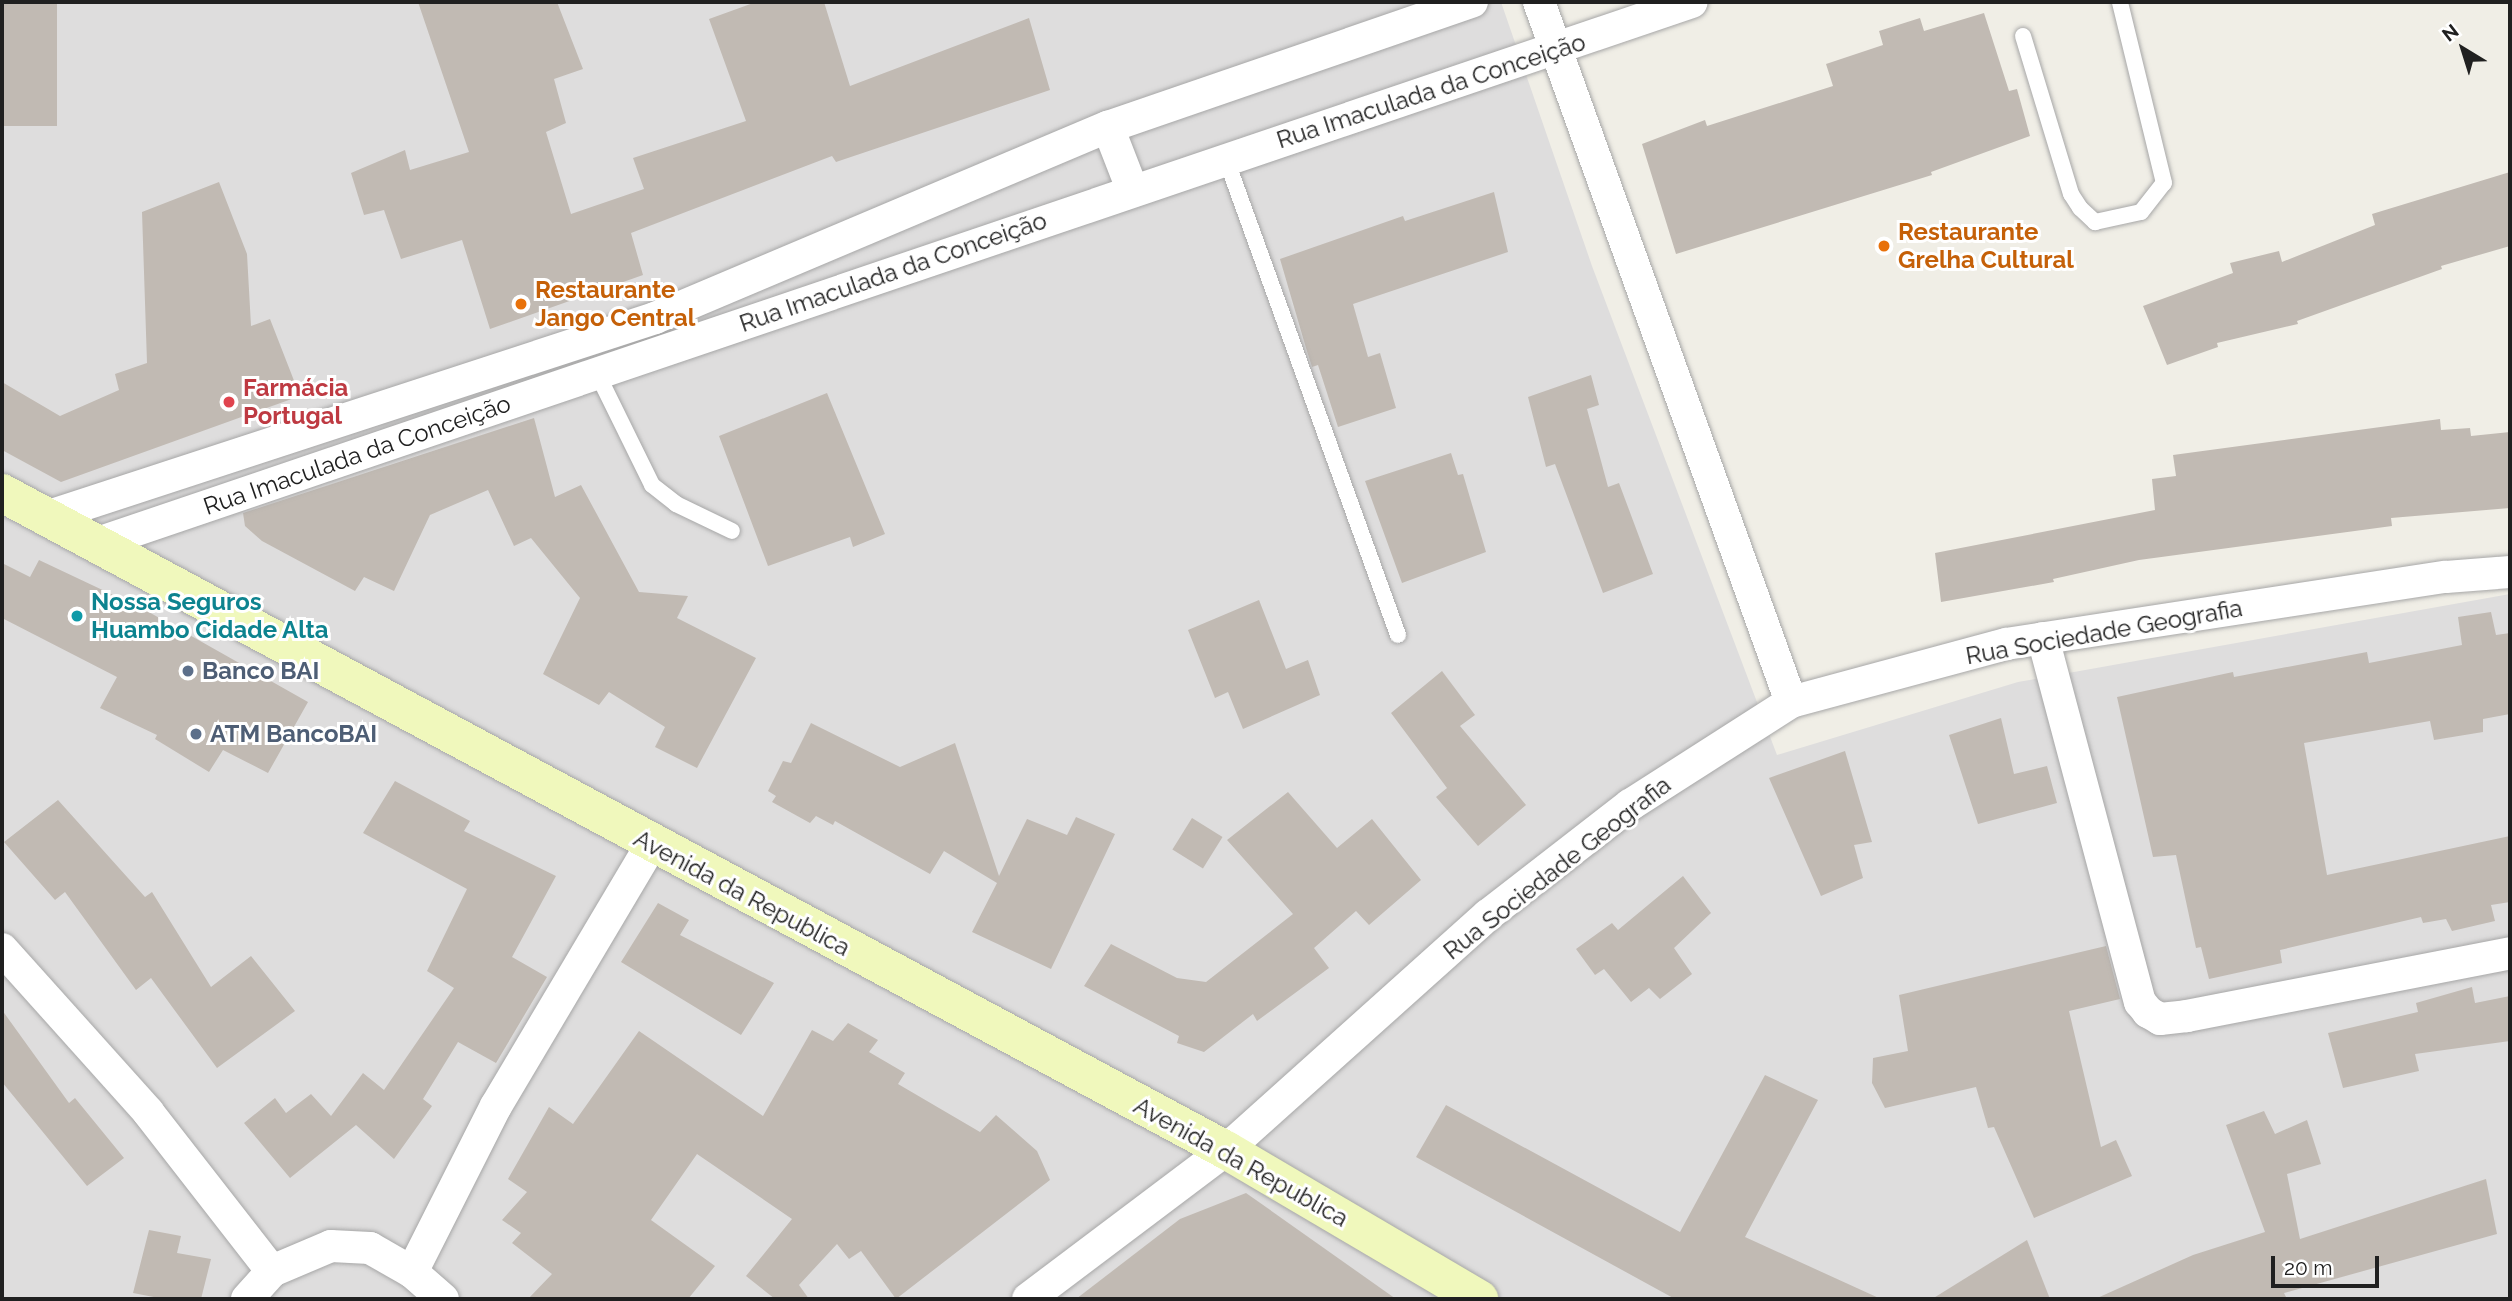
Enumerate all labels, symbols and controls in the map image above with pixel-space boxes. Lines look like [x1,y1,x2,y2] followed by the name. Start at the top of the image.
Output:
[2428,14,2498,84] north arrow
[2438,19,2463,46] text: N
[1273,27,1589,155] street label: Rua Imaculada da Conceição
[736,206,1050,338] street label: Rua Imaculada da Conceição
[1898,218,2074,274] place label: Restaurante Grelha Cultural
[1876,238,1892,254] marker: Restaurante Grelha Cultural
[535,276,695,332] place label: Restaurante Jango Central
[513,296,529,312] marker: Restaurante Jango Central
[243,374,348,430] place label: Farmácia Portugal
[200,389,514,521] street label: Rua Imaculada da Conceição
[221,394,237,410] marker: Farmácia Portugal
[91,588,329,644] place label: Nossa Seguros Huambo Cidade Alta
[1963,593,2245,671] street label: Rua Sociedade Geografia
[69,608,85,624] marker: Nossa Seguros Huambo Cidade Alta
[202,657,319,685] place label: Banco BAI
[180,663,196,679] marker: Banco BAI
[210,720,377,748] place label: ATM BancoBAI
[188,726,204,742] marker: ATM BancoBAI
[1438,770,1676,966] street label: Rua Sociedade Geografia
[629,824,855,962] street label: Avenida da Republica
[1129,1091,1353,1233] street label: Avenida da Republica
[2274,1242,2382,1286] scale bar
[2284,1255,2332,1280] text: 20 m

